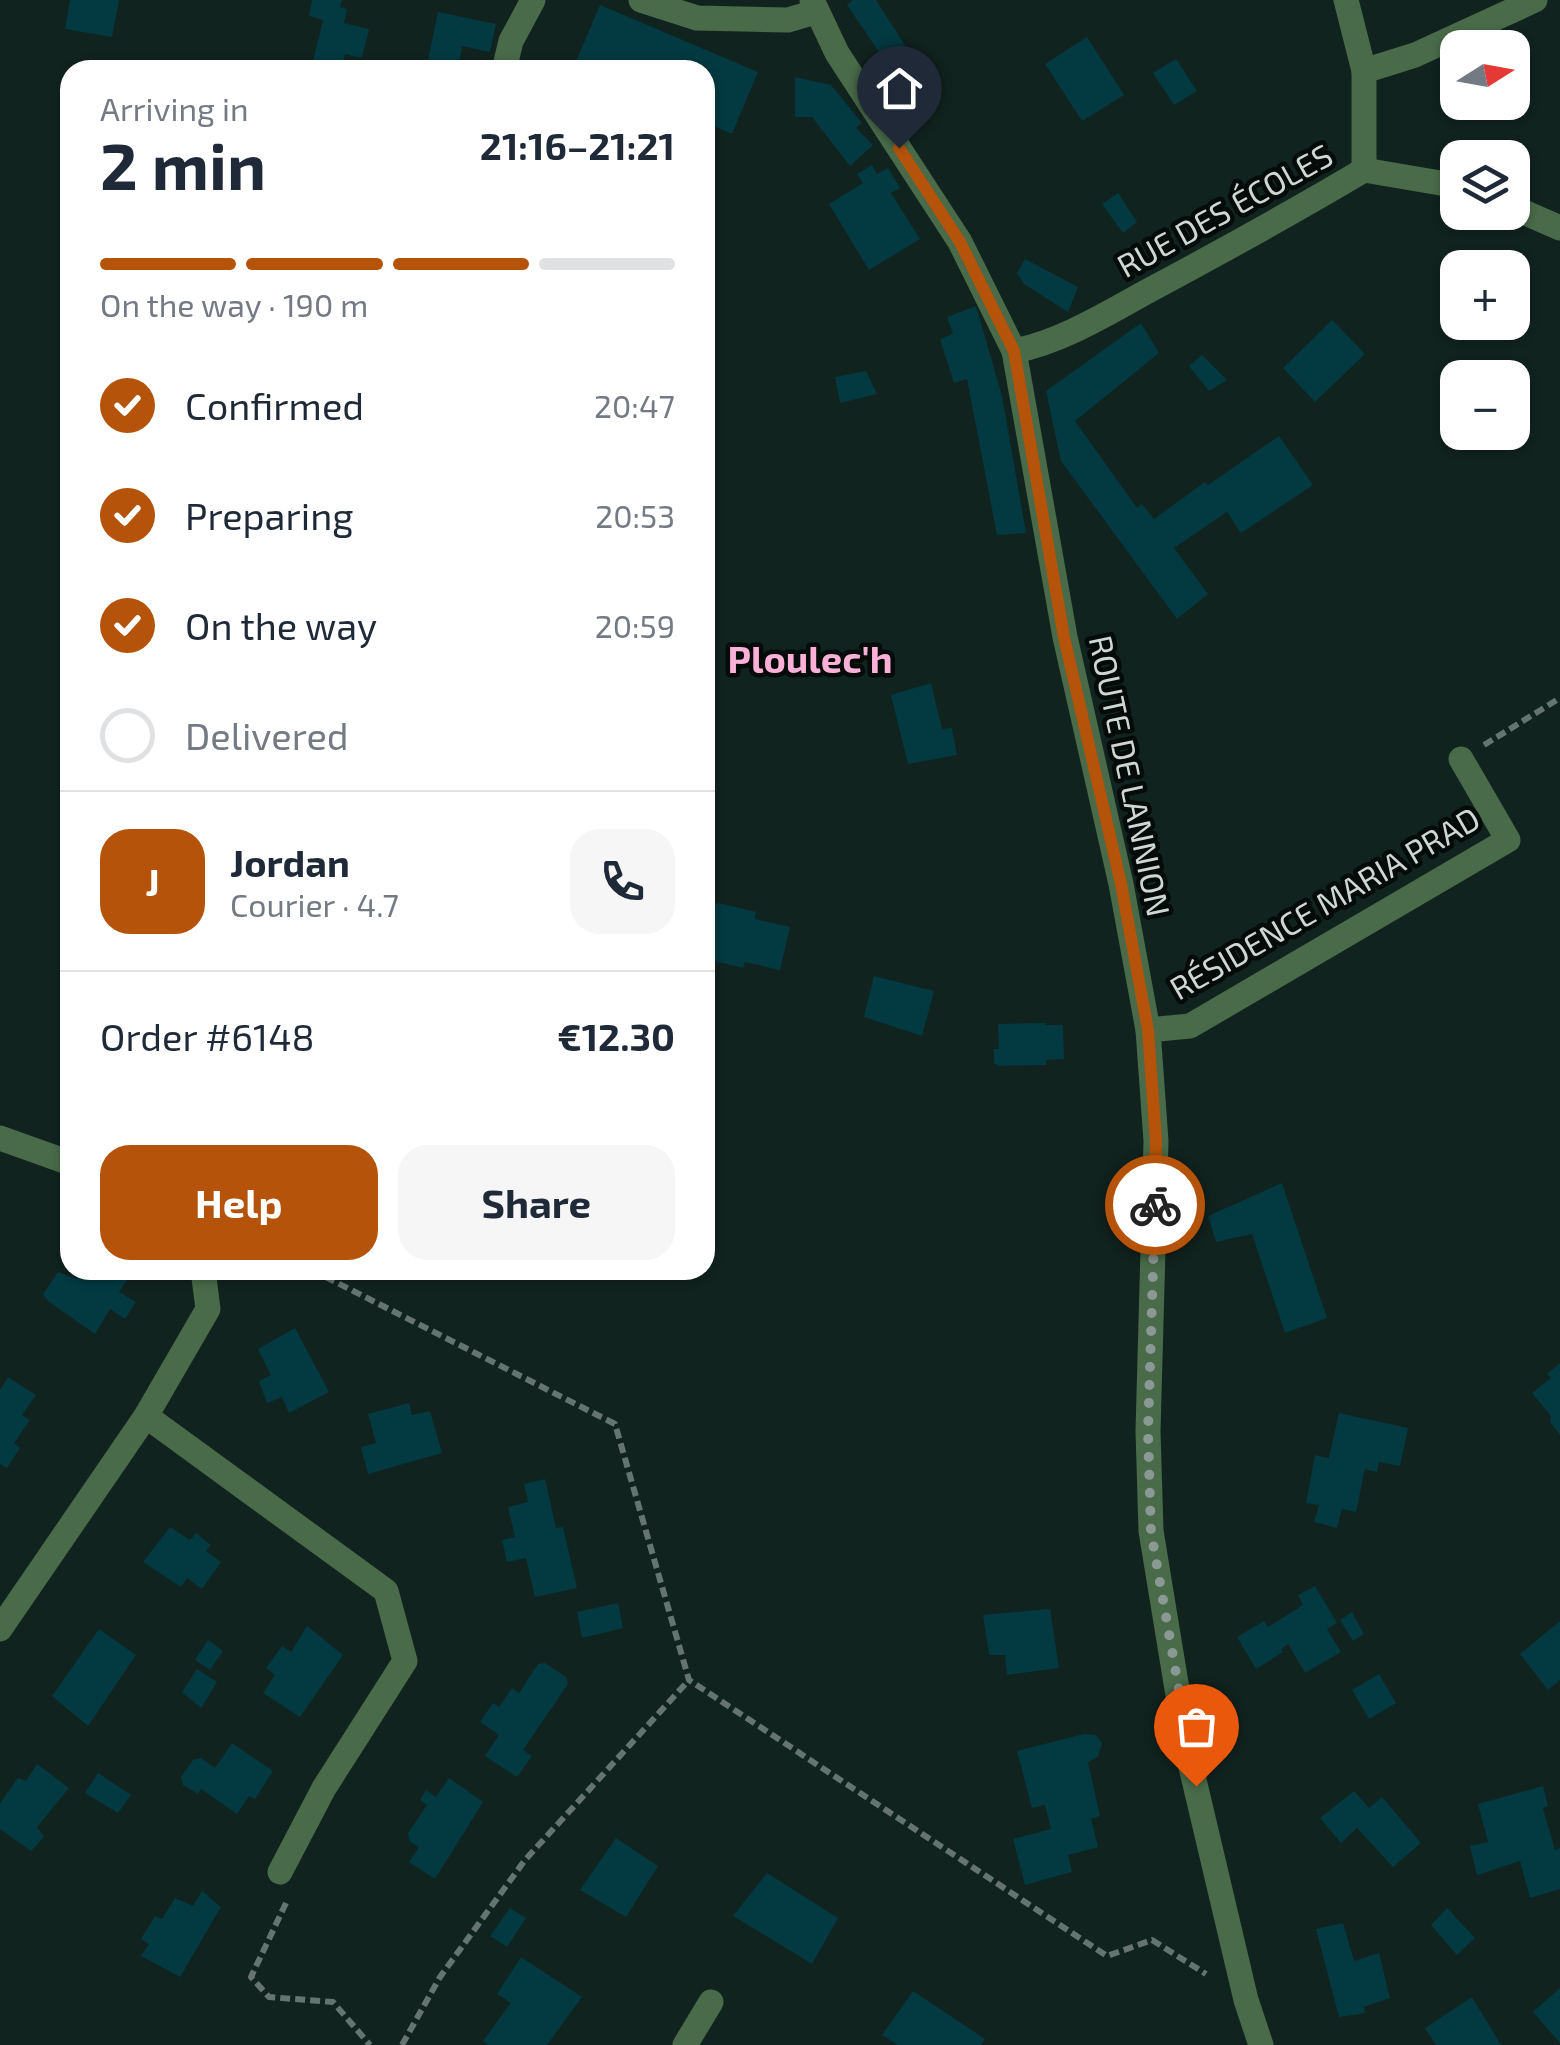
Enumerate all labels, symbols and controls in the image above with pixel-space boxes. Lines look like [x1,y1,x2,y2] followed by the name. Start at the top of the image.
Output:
[1440,30,1530,120] north arrow
[1440,30,1530,450] map controls
[857,46,942,149] pin
[872,61,927,116] icon: home
[100,89,249,127] text: Arriving in
[480,122,675,168] text: 21:16–21:21
[100,125,266,203] text: 2 min
[1110,135,1338,284] street label: RUE DES ÉCOLES
[1440,140,1530,230] button: layers
[1440,250,1530,340] button: +
[100,285,368,323] text: On the way · 190 m
[1440,360,1530,450] button: −
[100,378,155,433] icon: check
[185,382,364,428] text: Confirmed
[594,386,675,424] text: 20:47
[100,488,155,543] icon: check
[185,492,353,538] text: Preparing
[595,496,675,534] text: 20:53
[100,598,155,653] icon: check
[185,602,377,648] text: On the way
[595,606,675,644] text: 20:59
[1083,632,1179,920] street label: ROUTE DE LANNION
[727,635,893,681] district label: Ploulec'h
[185,712,349,758] text: Delivered
[1162,798,1486,1007] street label: RÉSIDENCE MARIA PRAD
[570,829,675,934] button: phone
[230,839,350,885] text: Jordan
[145,858,160,904] text: J
[230,885,399,923] text: Courier · 4.7
[100,1013,315,1059] text: Order #6148
[557,1013,675,1059] text: €12.30
[100,1145,378,1260] button: Help
[398,1145,675,1260] button: Share
[1105,1155,1205,1255] courier
[1128,1178,1183,1233] icon: bike
[1154,1684,1239,1787] pin
[1169,1699,1224,1754] icon: bag

